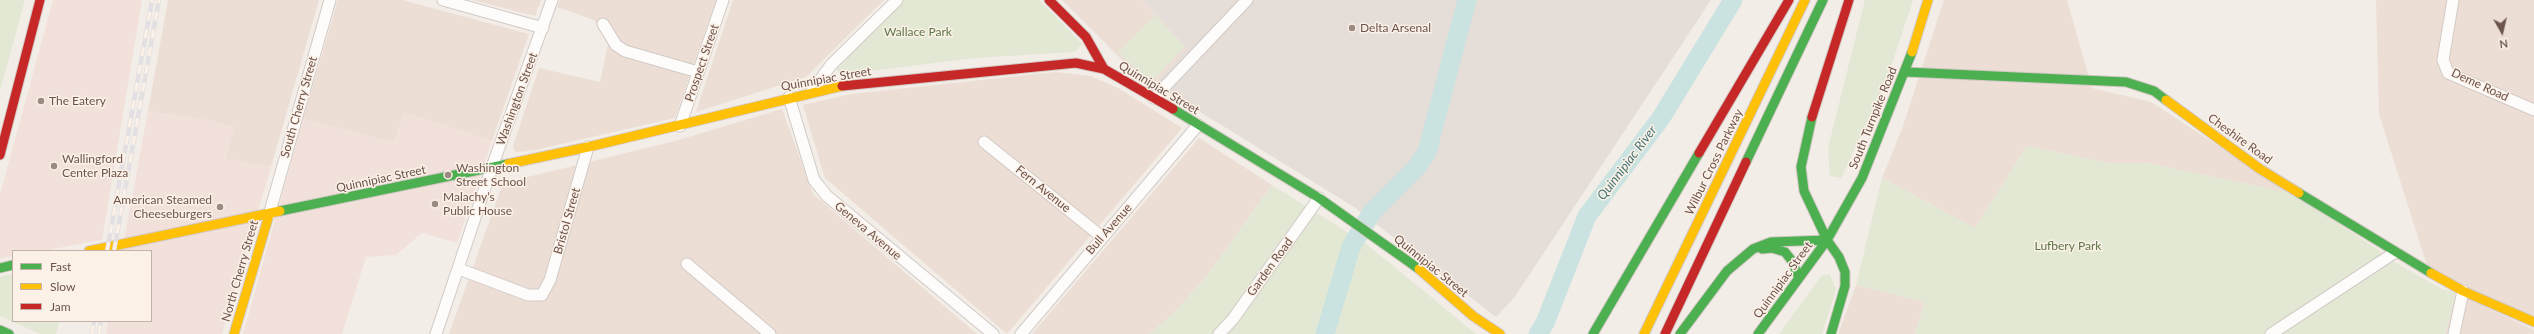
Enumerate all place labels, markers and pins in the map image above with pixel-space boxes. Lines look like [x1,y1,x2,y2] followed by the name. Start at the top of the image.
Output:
[1360,21,1431,35] place label: Delta Arsenal
[1347,23,1357,33] marker: Delta Arsenal
[49,94,106,108] place label: The Eatery
[36,96,46,106] marker: The Eatery
[62,152,128,180] place label: Wallingford Center Plaza
[49,161,59,171] marker: Wallingford Center Plaza
[456,161,526,189] place label: Washington Street School
[443,170,453,180] marker: Washington Street School
[443,190,512,218] place label: Malachy’s Public House
[113,193,212,221] place label: American Steamed Cheeseburgers
[430,199,440,209] marker: Malachy’s Public House
[215,202,225,212] marker: American Steamed Cheeseburgers

